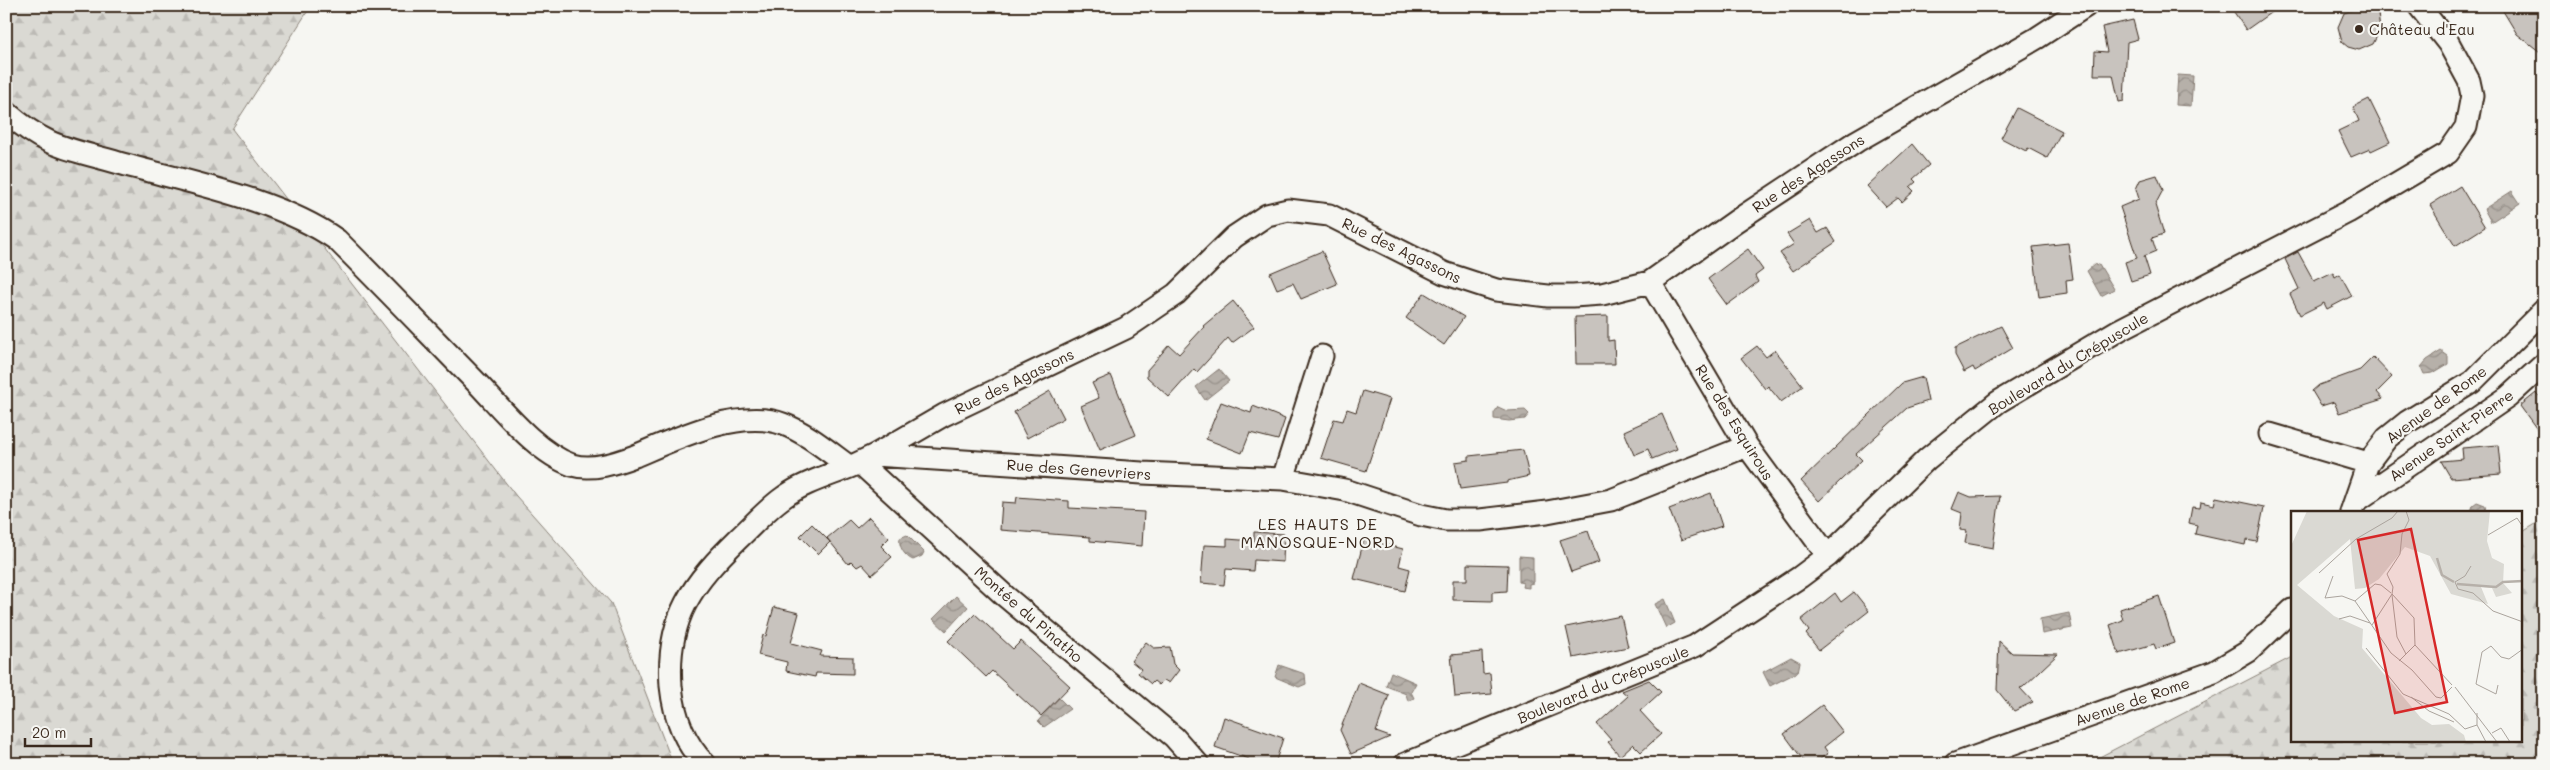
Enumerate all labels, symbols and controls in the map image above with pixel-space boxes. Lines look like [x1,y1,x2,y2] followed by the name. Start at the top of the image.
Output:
[2369,19,2475,39] place label: Château d'Eau
[2353,23,2365,35] marker: Château d'Eau
[1748,129,1868,217] street label: Rue des Agassons
[1339,212,1465,288] street label: Rue des Agassons
[1984,307,2152,419] street label: Boulevard du Crépuscule
[951,343,1077,419] street label: Rue des Agassons
[1691,360,1779,484] street label: Rue des Esquirous
[2382,361,2490,447] street label: Avenue de Rome
[2385,384,2517,486] street label: Avenue Saint-Pierre
[1006,454,1152,484] street label: Rue des Genevriers
[2291,511,2522,742] inset map
[1240,513,1396,552] district label: LES HAUTS DE MANOSQUE-NORD
[971,562,1087,667] street label: Montée du Pinatho
[1514,640,1692,728] street label: Boulevard du Crépuscule
[2072,672,2192,730] street label: Avenue de Rome
[25,715,91,747] scale bar
[32,722,66,742] text: 20 m

